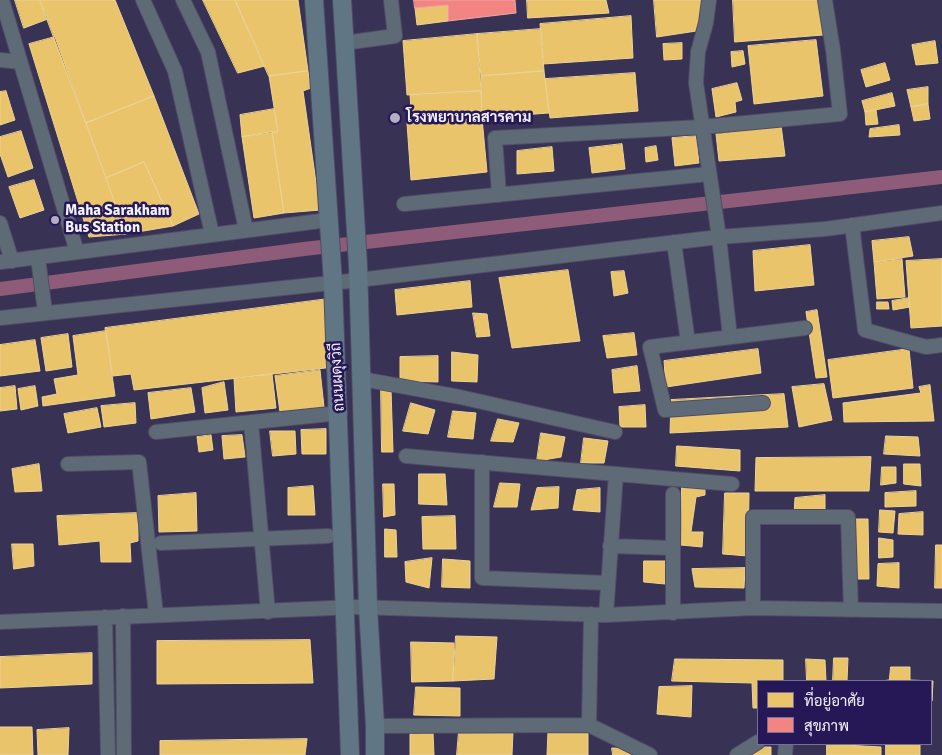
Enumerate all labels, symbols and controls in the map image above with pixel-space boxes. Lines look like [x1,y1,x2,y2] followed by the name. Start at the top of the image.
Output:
[406,109,531,127] place label: โรงพยาบาลสารคาม
[388,111,402,125] marker: โรงพยาบาลสารคาม
[65,202,170,237] place label: Maha Sarakham Bus Station
[49,214,61,226] marker: Maha Sarakham Bus Station
[327,342,349,412] street label: ถนนผดุงวิถี
[757,680,932,745] legend
[804,692,865,710] text: ที่อยู่อาศัย
[804,717,849,735] text: สุขภาพ

